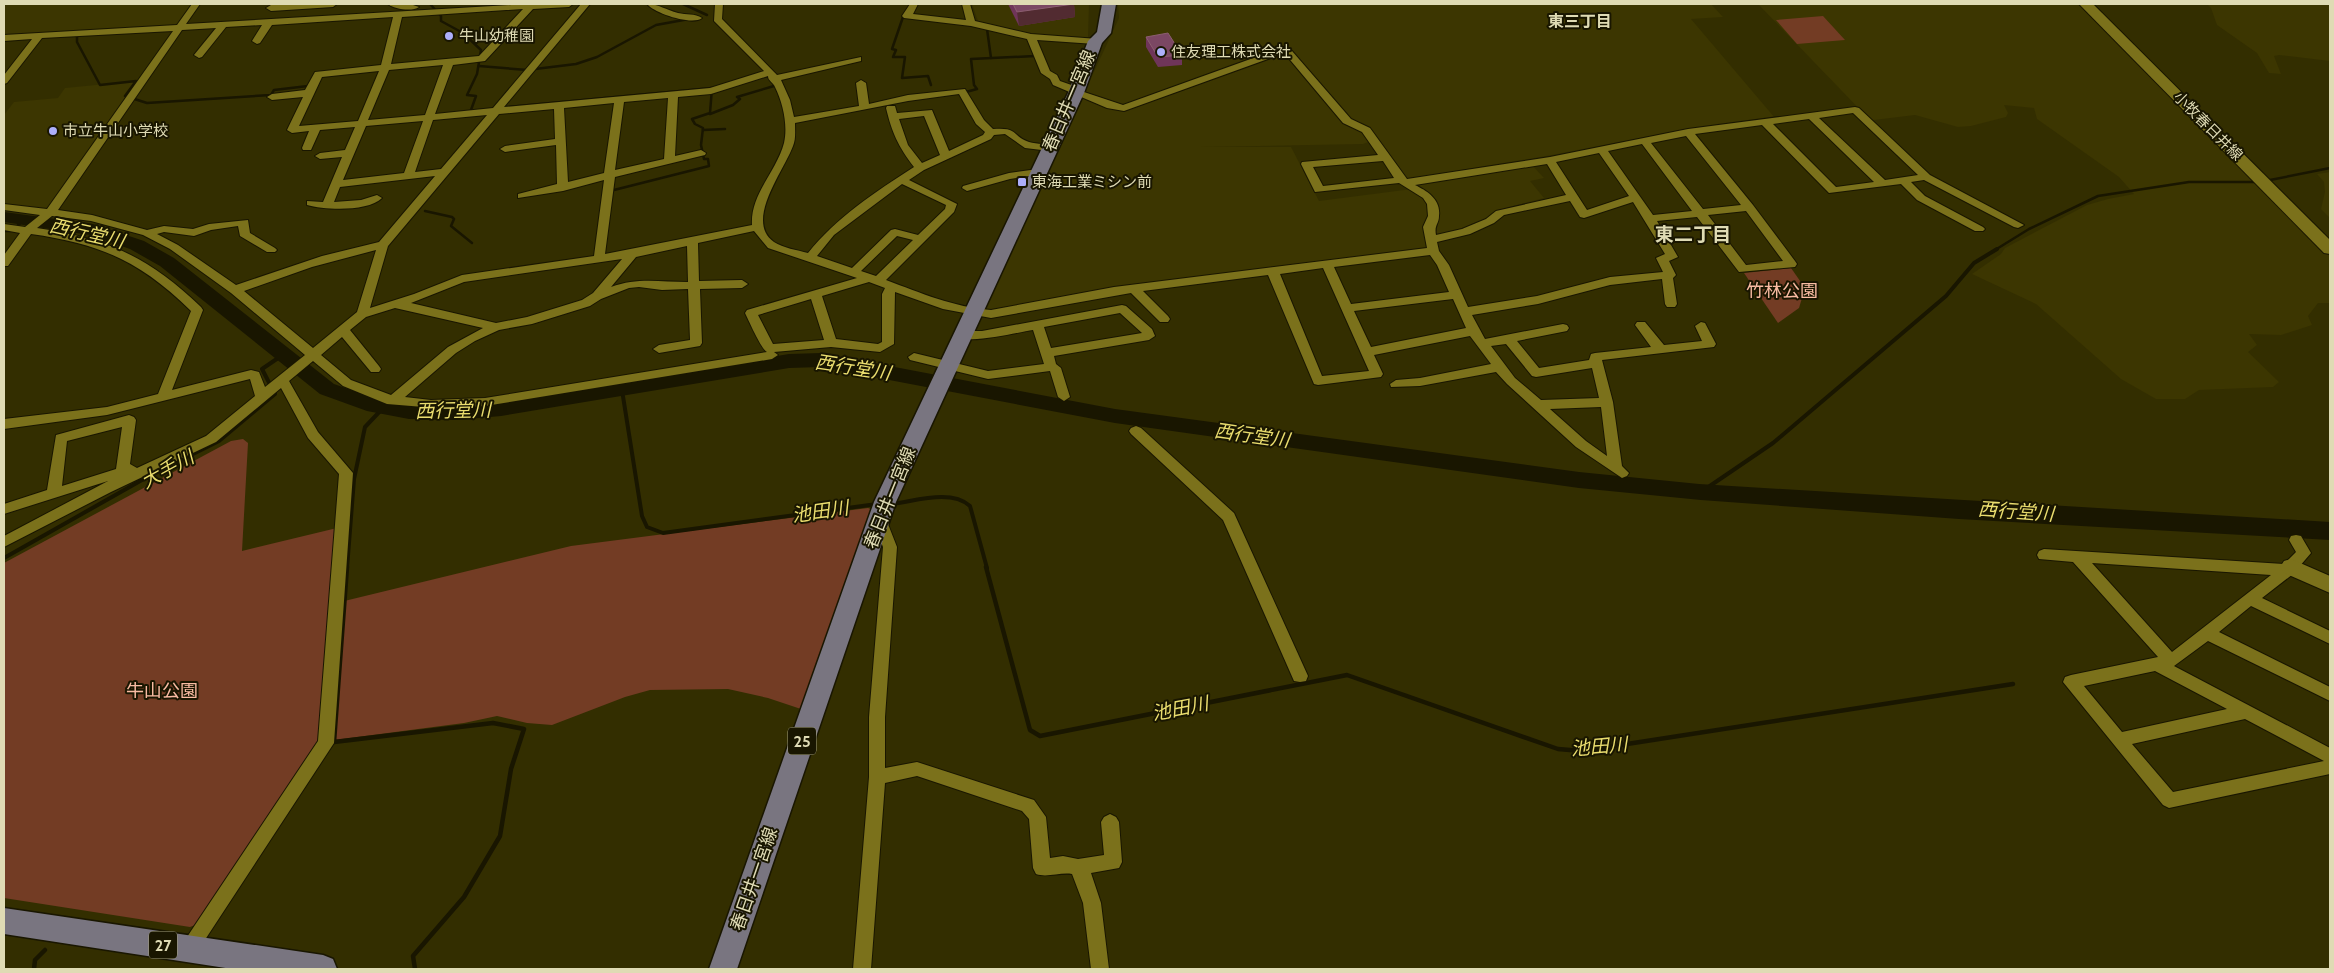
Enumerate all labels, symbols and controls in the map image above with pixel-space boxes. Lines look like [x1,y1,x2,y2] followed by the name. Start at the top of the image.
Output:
[1548,12,1612,31] district label: 東三丁目
[459,27,534,45] place label: 牛山幼稚園
[443,30,455,42] marker: 牛山幼稚園
[1171,43,1291,61] place label: 住友理工株式会社
[1155,46,1167,58] marker: 住友理工株式会社
[1038,47,1100,155] street label: 春日井一宮線
[2170,88,2246,164] street label: 小牧春日井線
[63,122,168,140] place label: 市立牛山小学校
[47,125,59,137] marker: 市立牛山小学校
[1032,173,1152,191] place label: 東海工業ミシン前
[1016,176,1028,188] marker: 東海工業ミシン前
[47,214,128,254] water label: 西行堂川
[1655,223,1731,246] district label: 東二丁目
[1746,280,1818,302] park label: 竹林公園
[814,350,894,385] water label: 西行堂川
[415,398,493,423] water label: 西行堂川
[1213,419,1293,452] water label: 西行堂川
[860,444,920,552] street label: 春日井一宮線
[137,445,199,493] water label: 大手川
[790,496,852,527] water label: 池田川
[1977,497,2057,526] water label: 西行堂川
[126,680,198,702] park label: 牛山公園
[1150,691,1212,725] water label: 池田川
[788,728,816,754] road number: 25
[1570,732,1630,760] water label: 池田川
[726,824,782,934] street label: 春日井一宮線
[149,932,177,958] road number: 27

